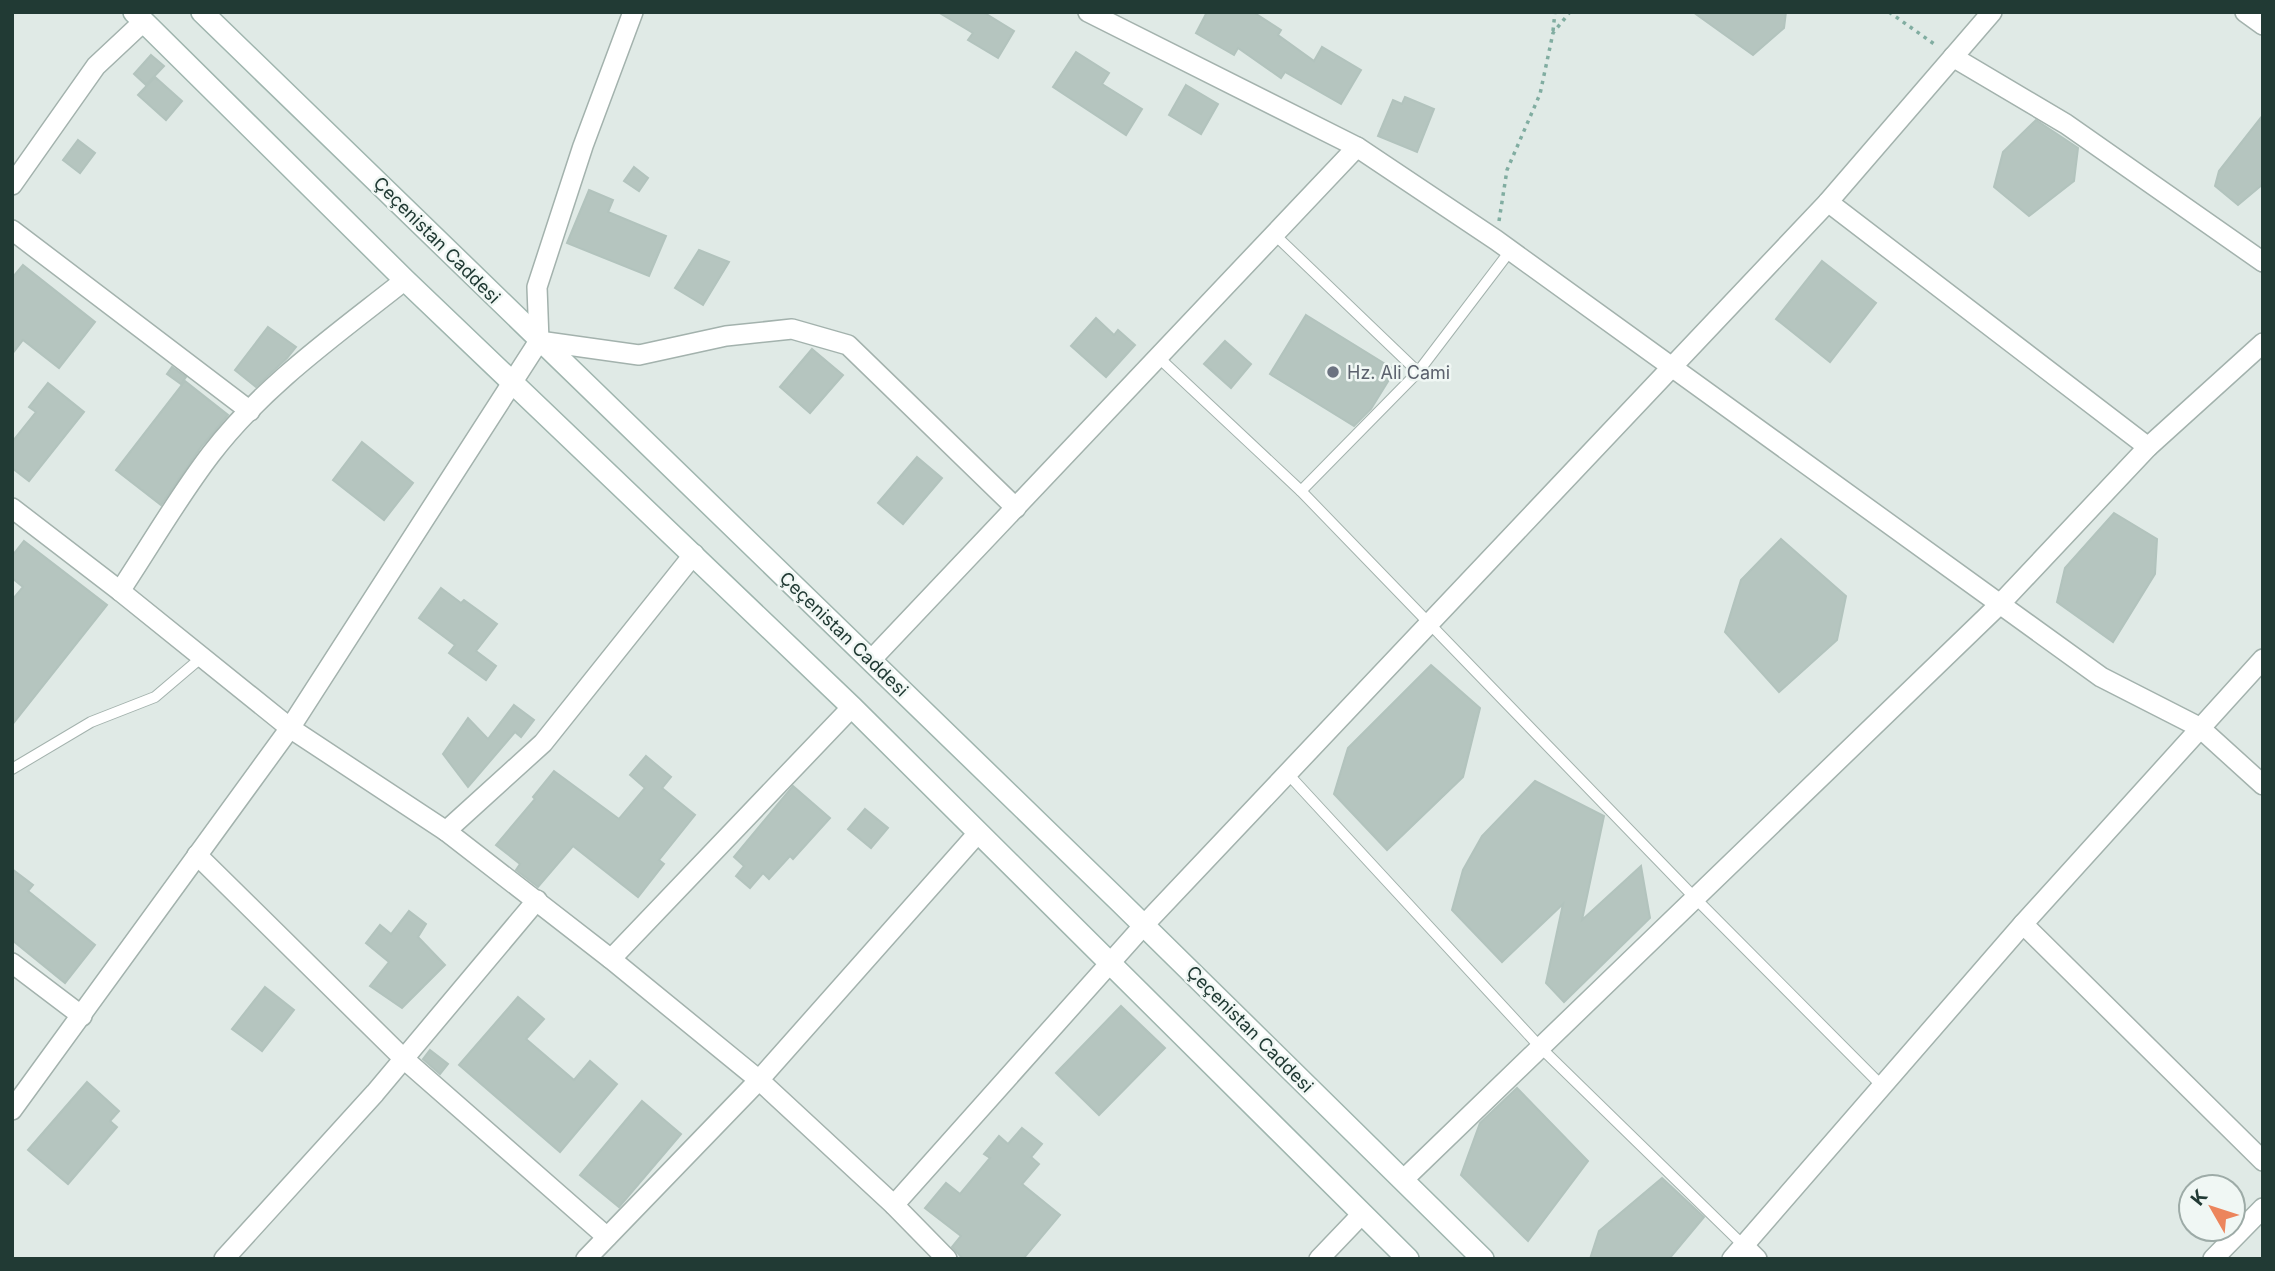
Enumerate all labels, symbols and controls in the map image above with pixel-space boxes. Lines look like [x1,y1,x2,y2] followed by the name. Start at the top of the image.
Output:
[369,172,505,308] street label: Çeçenistan Caddesi
[1347,362,1450,383] place label: Hz. Ali Cami
[1325,364,1341,380] marker: Hz. Ali Cami
[775,567,913,701] street label: Çeçenistan Caddesi
[1182,961,1318,1097] street label: Çeçenistan Caddesi
[2177,1173,2247,1243] north arrow
[2186,1185,2213,1210] text: K

